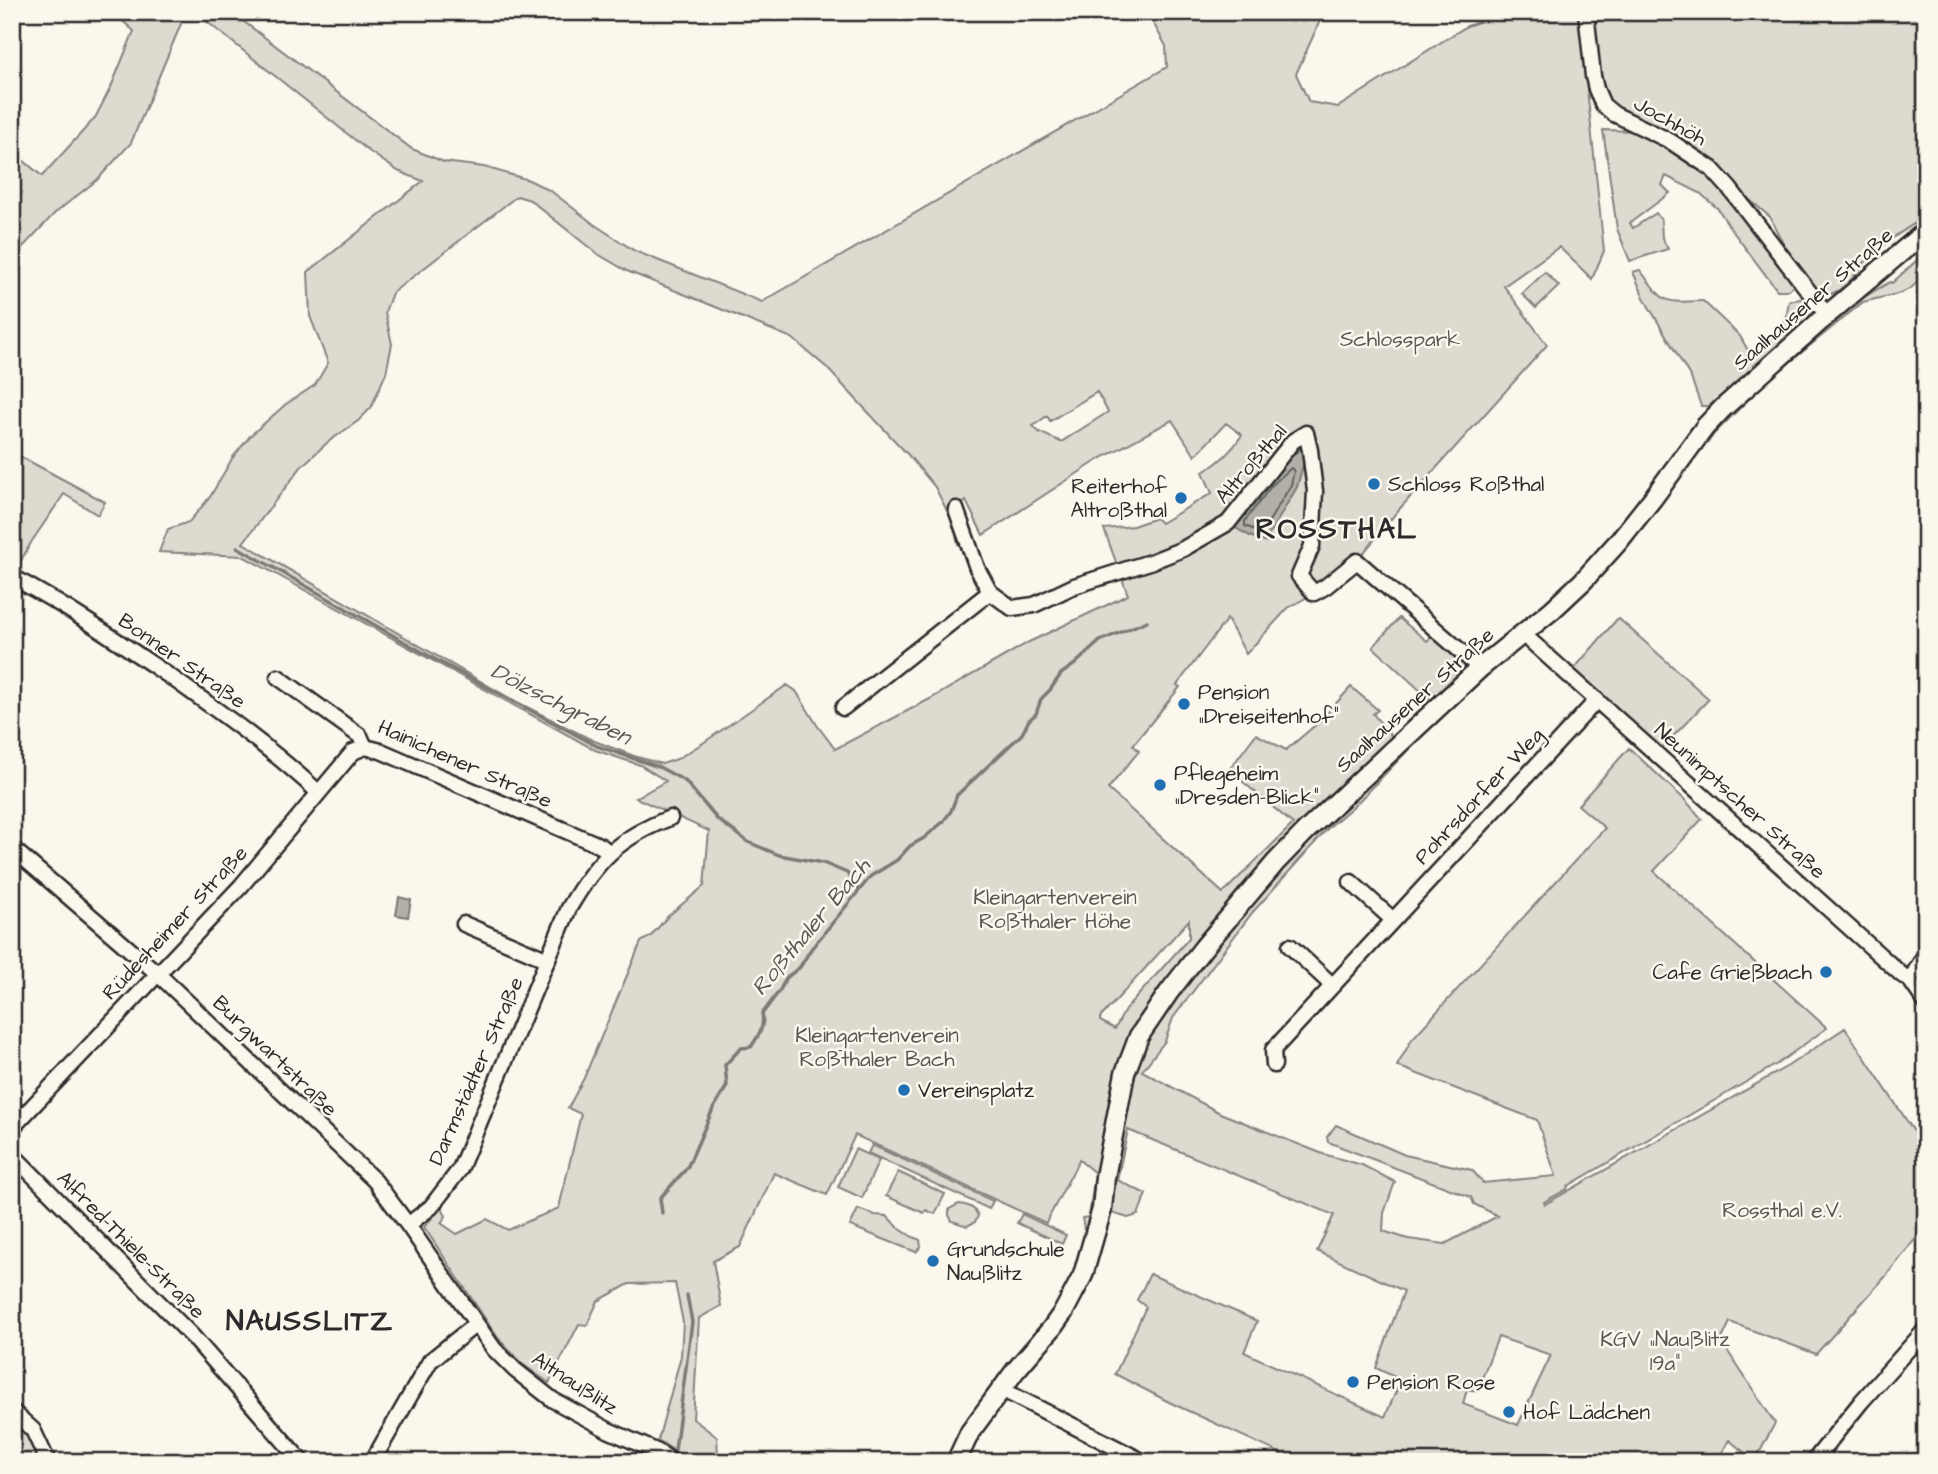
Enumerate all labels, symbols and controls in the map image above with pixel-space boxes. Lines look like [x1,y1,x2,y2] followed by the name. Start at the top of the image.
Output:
[1628,89,1712,153] street label: Jochhöh
[1726,221,1900,377] street label: Saalhausener Straße
[1340,325,1460,355] park label: Schlosspark
[1208,418,1294,510] street label: Altroßthal
[1388,470,1544,499] place label: Schloss Roßthal
[1071,472,1168,525] place label: Reiterhof Altroßthal
[1366,476,1382,492] marker: Schloss Roßthal
[1173,490,1189,506] marker: Reiterhof Altroßthal
[1256,510,1418,549] district label: ROSSTHAL
[112,606,252,716] street label: Bonner Straße
[1329,621,1501,779] street label: Saalhausener Straße
[485,655,639,755] water label: Dölzschgraben
[1198,678,1339,731] place label: Pension „Dreiseitenhof“
[1176,696,1192,712] marker: Pension „Dreiseitenhof“
[373,713,557,815] street label: Hainichener Straße
[1647,716,1832,887] street label: Neunimptscher Straße
[1408,721,1552,872] street label: Pohrsdorfer Weg
[1174,759,1319,812] place label: Pflegeheim „Dresden-Blick“
[1152,777,1168,793] marker: Pflegeheim „Dresden-Blick“
[96,839,254,1007] street label: Rüdesheimer Straße
[744,850,879,1002] water label: Roßthaler Bach
[973,883,1137,936] park label: Kleingartenverein Roßthaler Höhe
[1652,958,1813,987] place label: Cafe Grießbach
[1818,964,1834,980] marker: Cafe Grießbach
[421,972,531,1170] street label: Darmstädter Straße
[205,989,344,1125] street label: Burgwartstraße
[795,1021,959,1074] park label: Kleingartenverein Roßthaler Bach
[918,1076,1035,1106] place label: Vereinsplatz
[896,1082,912,1098] marker: Vereinsplatz
[50,1164,212,1326] street label: Alfred-Thiele-Straße
[1722,1196,1842,1225] park label: Rossthal e.V.
[947,1235,1065,1288] place label: Grundschule Naußlitz
[925,1253,941,1269] marker: Grundschule Naußlitz
[226,1302,394,1341] district label: NAUSSLITZ
[1600,1325,1730,1378] park label: KGV „Naußlitz 19a“
[526,1344,624,1422] street label: Altnaußlitz
[1367,1368,1495,1397] place label: Pension Rose
[1345,1374,1361,1390] marker: Pension Rose
[1523,1398,1650,1427] place label: Hof Lädchen
[1501,1404,1517,1420] marker: Hof Lädchen

